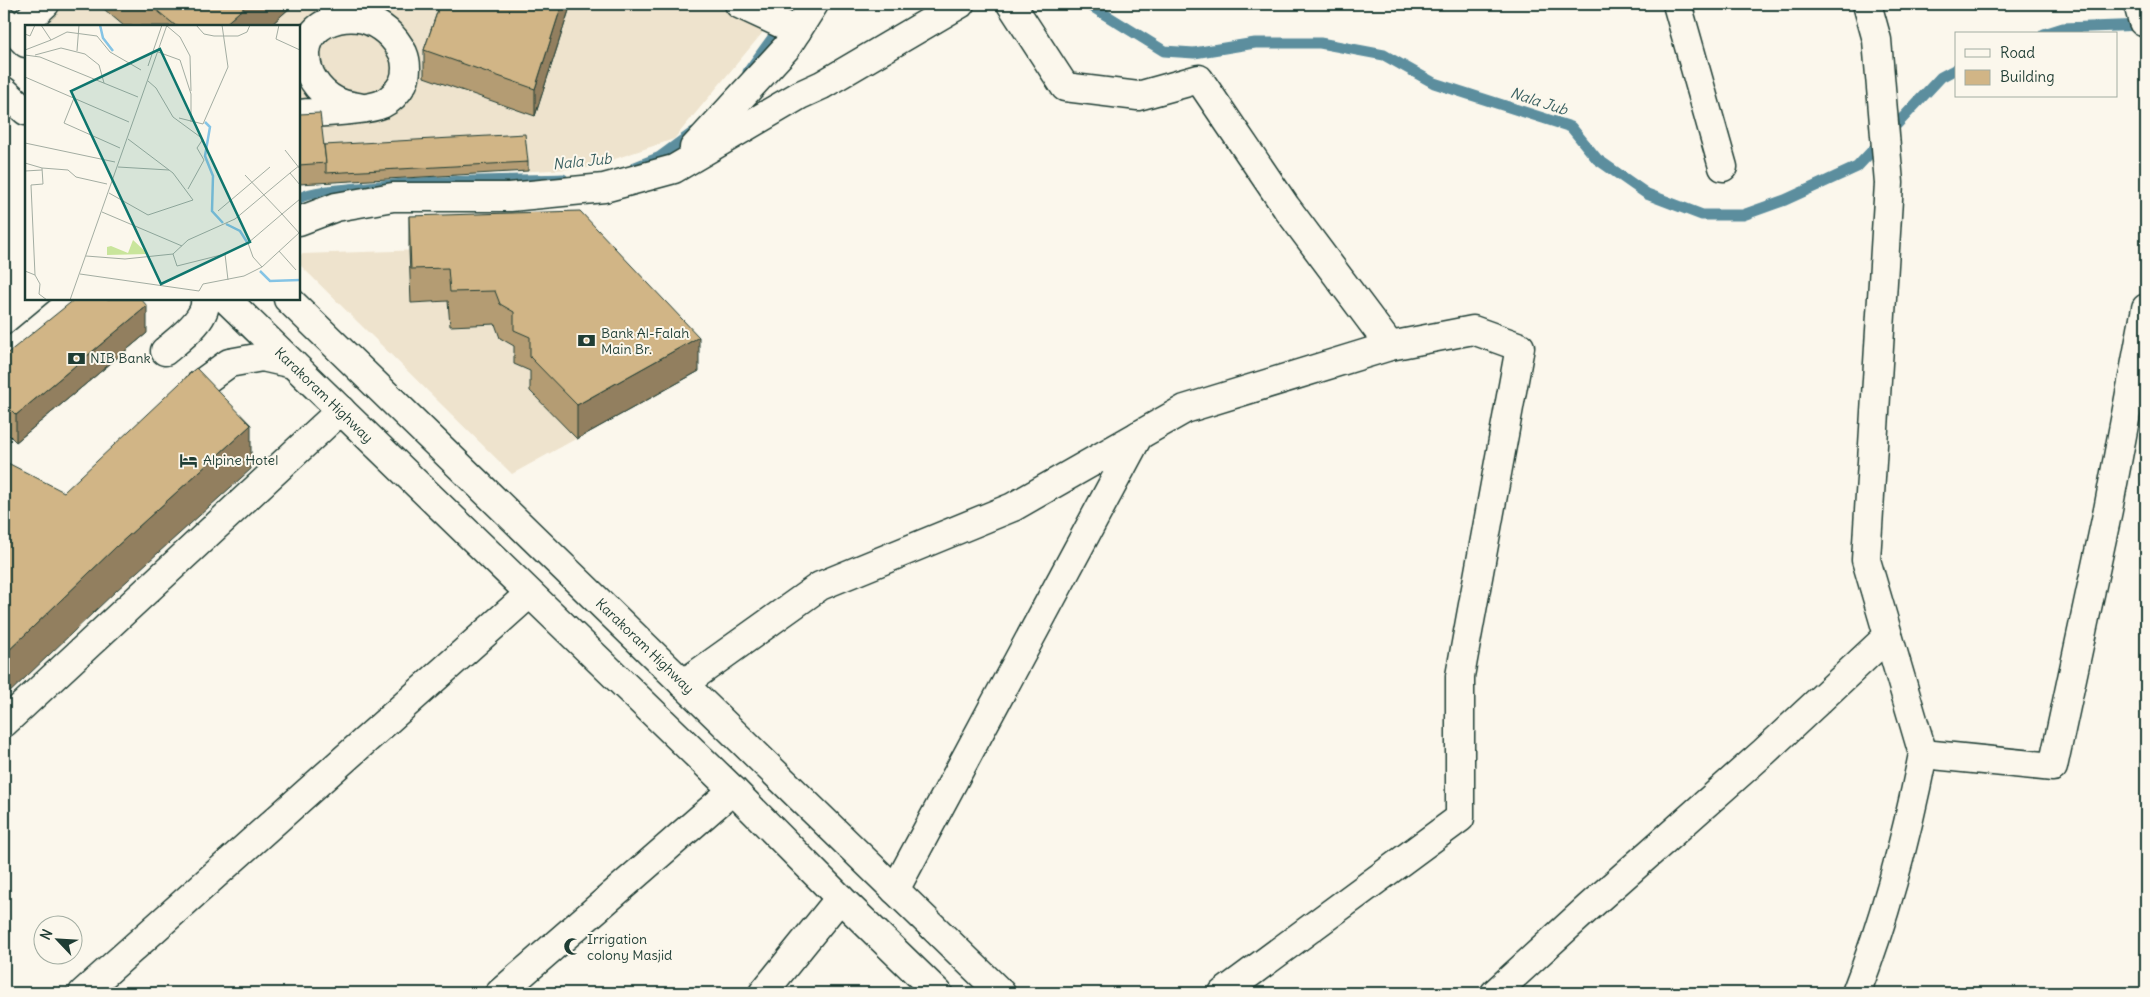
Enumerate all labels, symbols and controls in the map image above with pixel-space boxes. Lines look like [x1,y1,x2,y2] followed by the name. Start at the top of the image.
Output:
[25,25,300,300] inset map
[1955,32,2118,98] legend
[2000,43,2035,62] text: Road
[2000,67,2055,86] text: Building
[1508,83,1572,120] water label: Nala Jub
[552,148,614,174] water label: Nala Jub
[601,324,689,358] place label: Bank Al-Falah Main Br.
[577,331,597,351] bank icon: Bank Al-Falah Main Br.
[271,343,377,447] street label: Karakoram Highway
[66,348,86,368] bank icon: NIB Bank
[90,349,151,367] place label: NIB Bank
[179,450,199,470] hotel icon: Alpine Hotel
[203,451,278,469] place label: Alpine Hotel
[592,594,698,698] street label: Karakoram Highway
[32,914,82,964] north arrow
[36,926,56,943] text: N
[587,930,672,964] place label: Irrigation colony Masjid
[563,937,583,957] mosque icon: Irrigation colony Masjid

